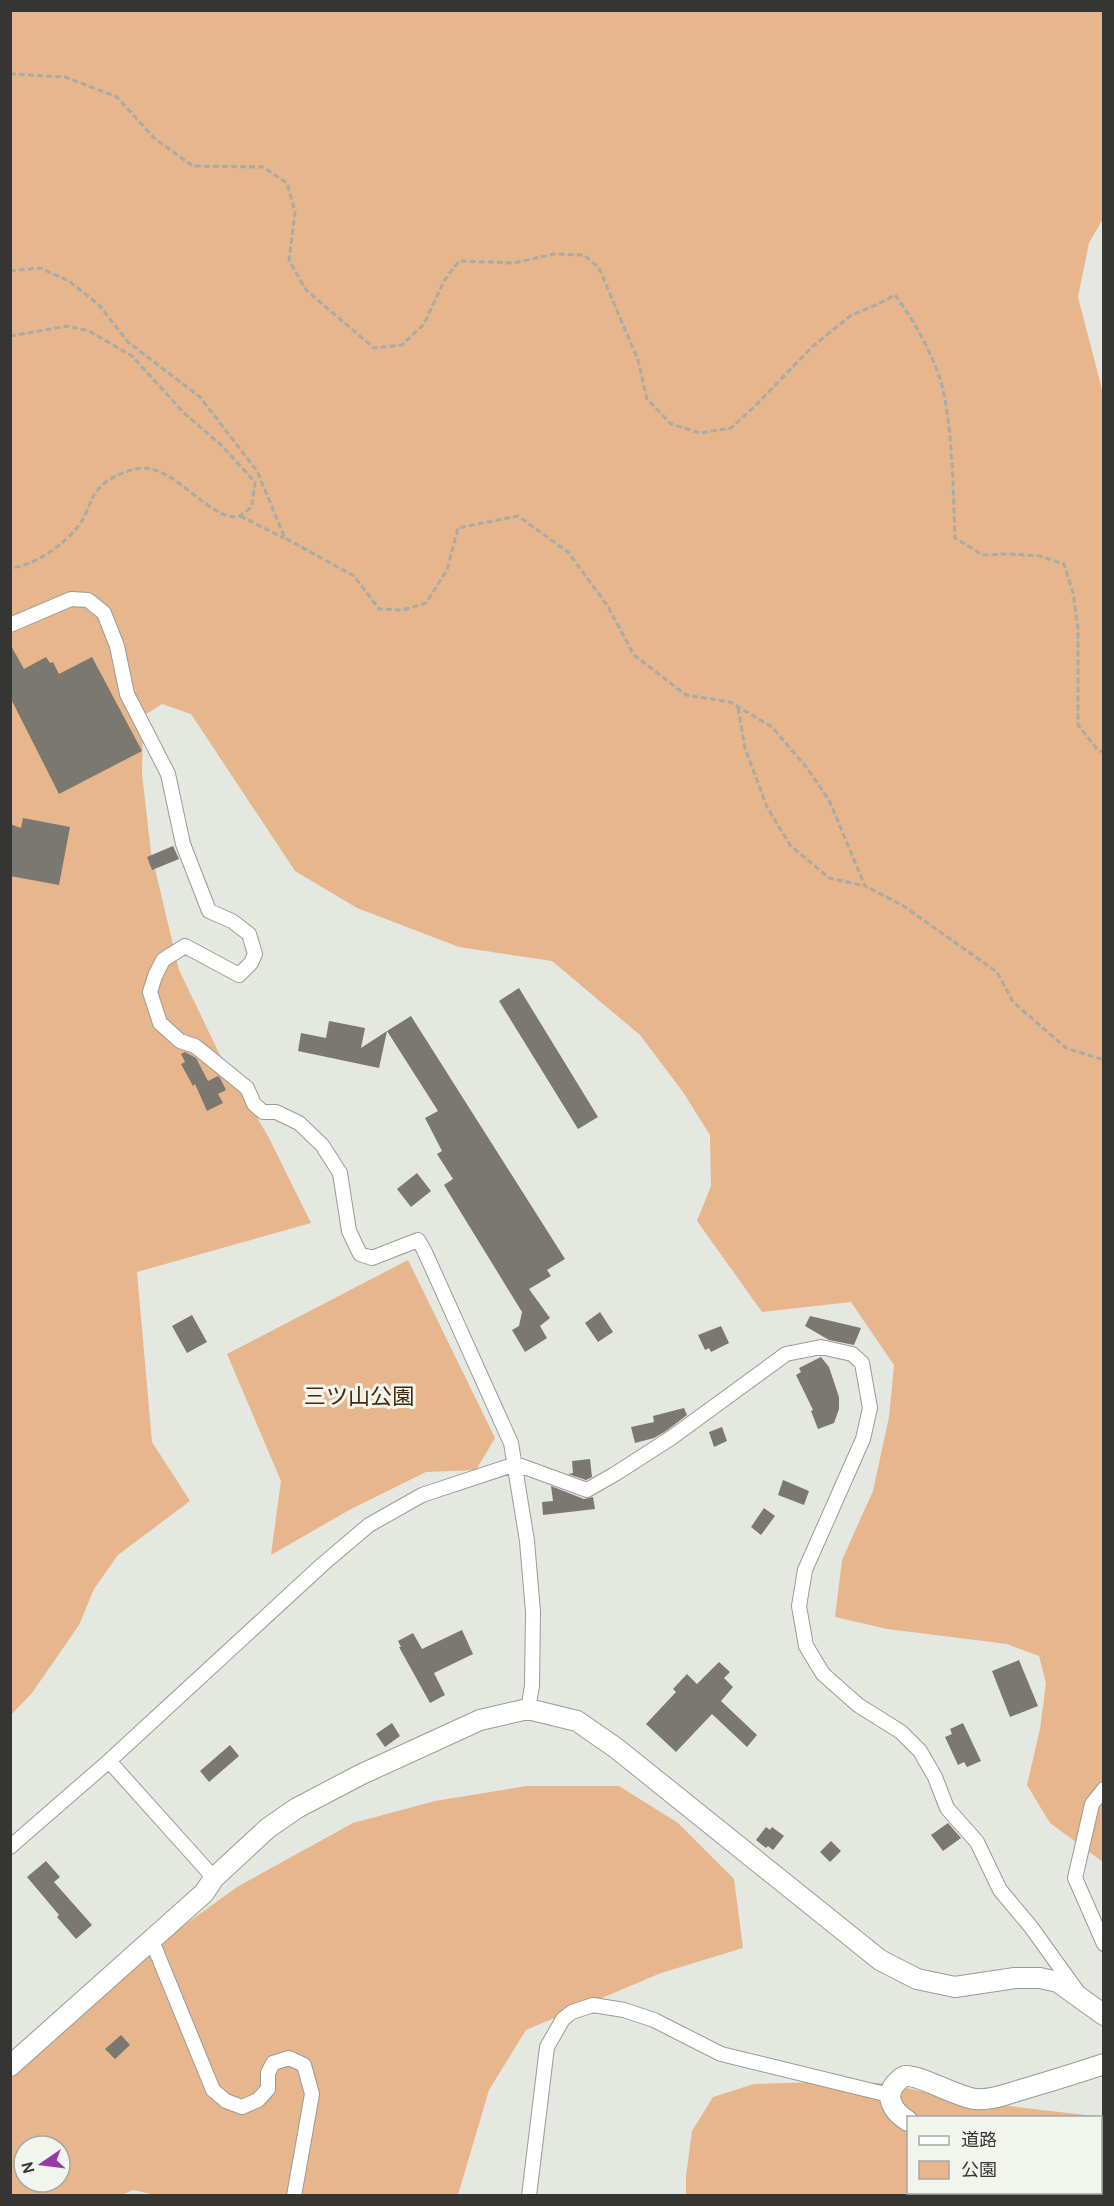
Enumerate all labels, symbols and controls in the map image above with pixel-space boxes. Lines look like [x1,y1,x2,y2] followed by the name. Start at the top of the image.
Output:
[304,1383,414,1410] park label: 三ツ山公園
[907,2116,1102,2194] legend
[961,2129,997,2151] text: 道路
[12,2134,72,2194] north arrow
[961,2159,997,2181] text: 公園
[17,2160,39,2175] text: N

